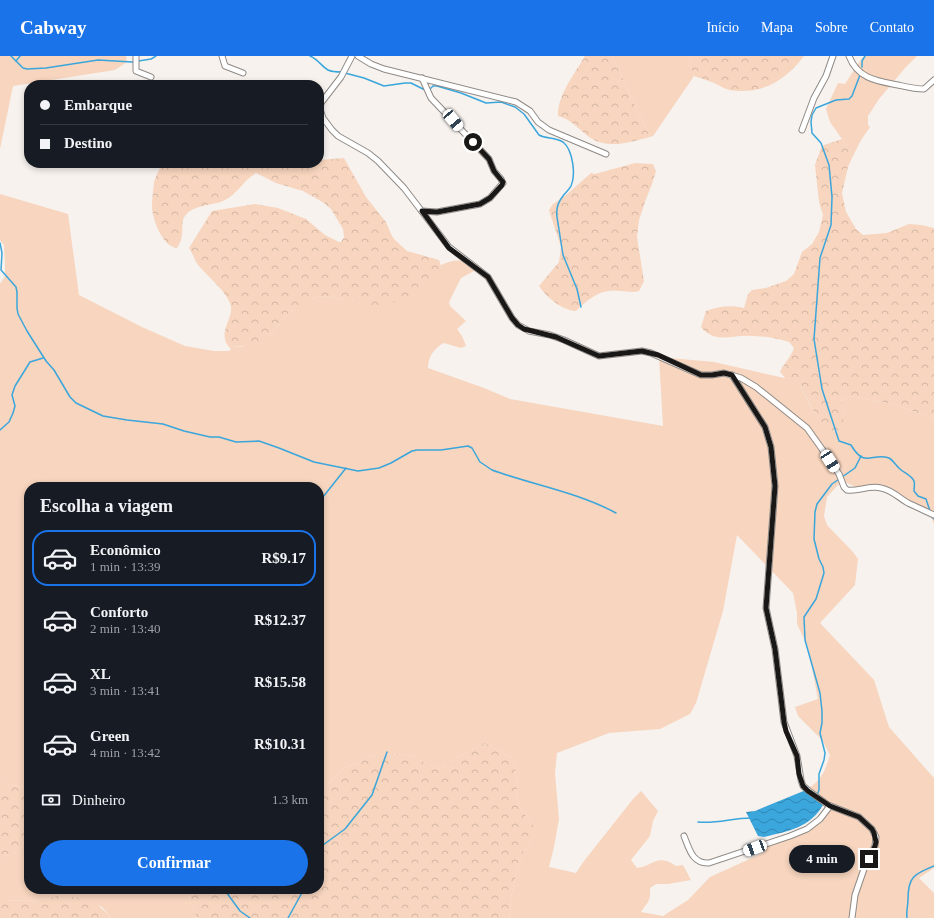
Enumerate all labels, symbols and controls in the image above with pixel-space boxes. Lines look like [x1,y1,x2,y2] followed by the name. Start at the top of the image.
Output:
[20,17,87,38] text: Cabway
[706,20,739,35] text: Início
[761,20,793,35] text: Mapa
[815,20,848,35] text: Sobre
[870,20,914,35] text: Contato
[64,97,132,113] text: Embarque
[441,107,465,133] car
[464,133,482,151] route start
[64,135,112,151] text: Destino
[818,448,842,474] car
[40,496,173,516] text: Escolha a viagem
[42,540,78,576] icon: car
[90,542,161,558] text: Econômico
[261,550,306,566] text: R$9.17
[90,559,160,574] text: 1 min · 13:39
[42,602,78,638] icon: car
[90,604,148,620] text: Conforto
[254,612,306,628] text: R$12.37
[90,621,160,636] text: 2 min · 13:40
[42,664,78,700] icon: car
[90,666,111,682] text: XL
[254,674,306,690] text: R$15.58
[90,683,160,698] text: 3 min · 13:41
[42,726,78,762] icon: car
[90,728,130,744] text: Green
[254,736,306,752] text: R$10.31
[90,745,160,760] text: 4 min · 13:42
[40,789,62,811] icon: cash
[72,792,125,808] text: Dinheiro
[272,792,308,807] text: 1.3 km
[742,838,768,858] car
[40,840,308,886] button: Confirmar
[789,845,855,873] callout: 4 min
[860,850,878,868] route end
[806,851,838,866] text: 4 min

